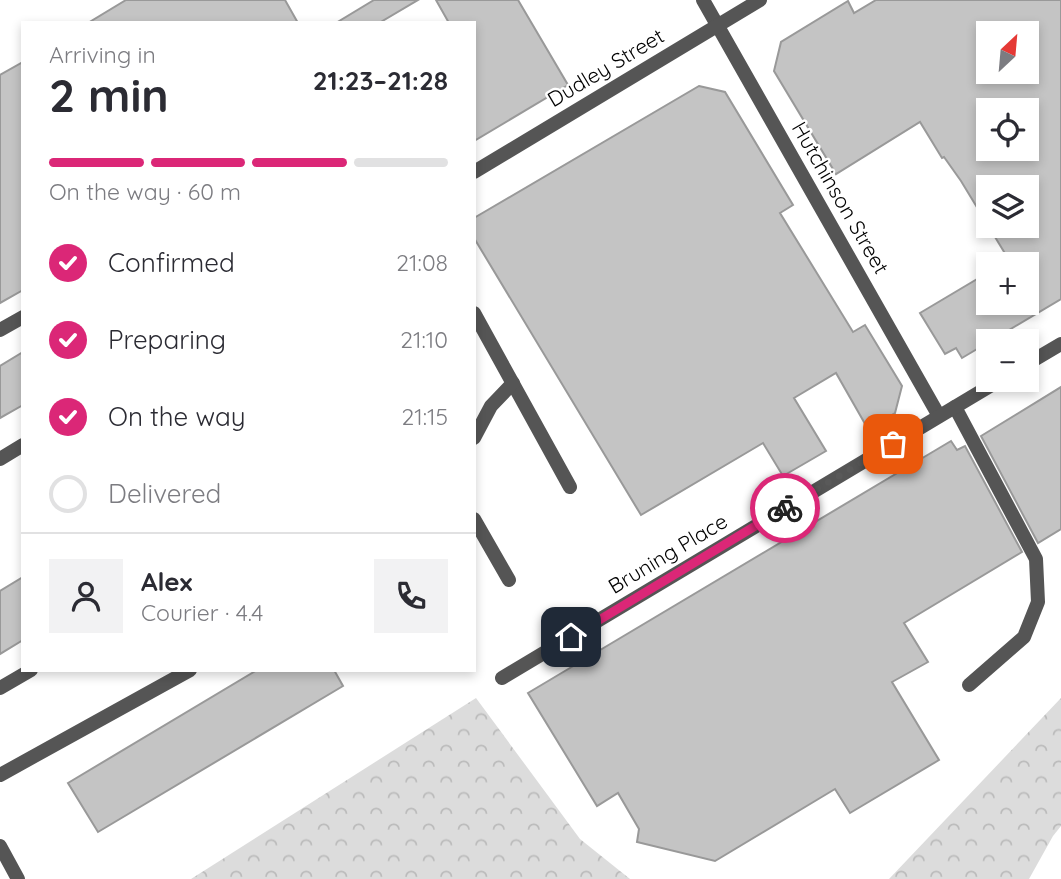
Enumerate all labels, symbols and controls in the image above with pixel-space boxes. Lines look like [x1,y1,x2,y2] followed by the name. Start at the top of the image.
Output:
[976,21,1040,84] north arrow
[976,21,1039,392] map controls
[543,22,668,112] street label: Dudley Street
[49,40,156,69] text: Arriving in
[313,64,448,97] text: 21:23–21:28
[49,66,169,124] text: 2 min
[976,98,1039,161] button: locate
[787,117,895,278] street label: Hutchinson Street
[976,175,1039,238] button: layers
[49,177,241,206] text: On the way · 60 m
[49,244,87,282] icon: check
[108,246,235,279] text: Confirmed
[396,248,448,277] text: 21:08
[976,252,1039,315] button: +
[49,321,87,359] icon: check
[108,323,226,356] text: Preparing
[400,325,448,354] text: 21:10
[976,329,1039,392] button: −
[49,398,87,436] icon: check
[108,400,246,433] text: On the way
[401,402,448,431] text: 21:15
[863,414,923,474] pin
[874,425,912,463] icon: bag
[750,473,820,543] courier
[108,477,221,510] text: Delivered
[766,489,804,527] icon: bike
[603,507,732,599] street label: Bruning Place
[49,559,123,633] button: person
[374,559,448,633] button: phone
[141,565,192,598] text: Alex
[141,598,263,627] text: Courier · 4.4
[541,607,601,667] pin
[552,618,590,656] icon: home

